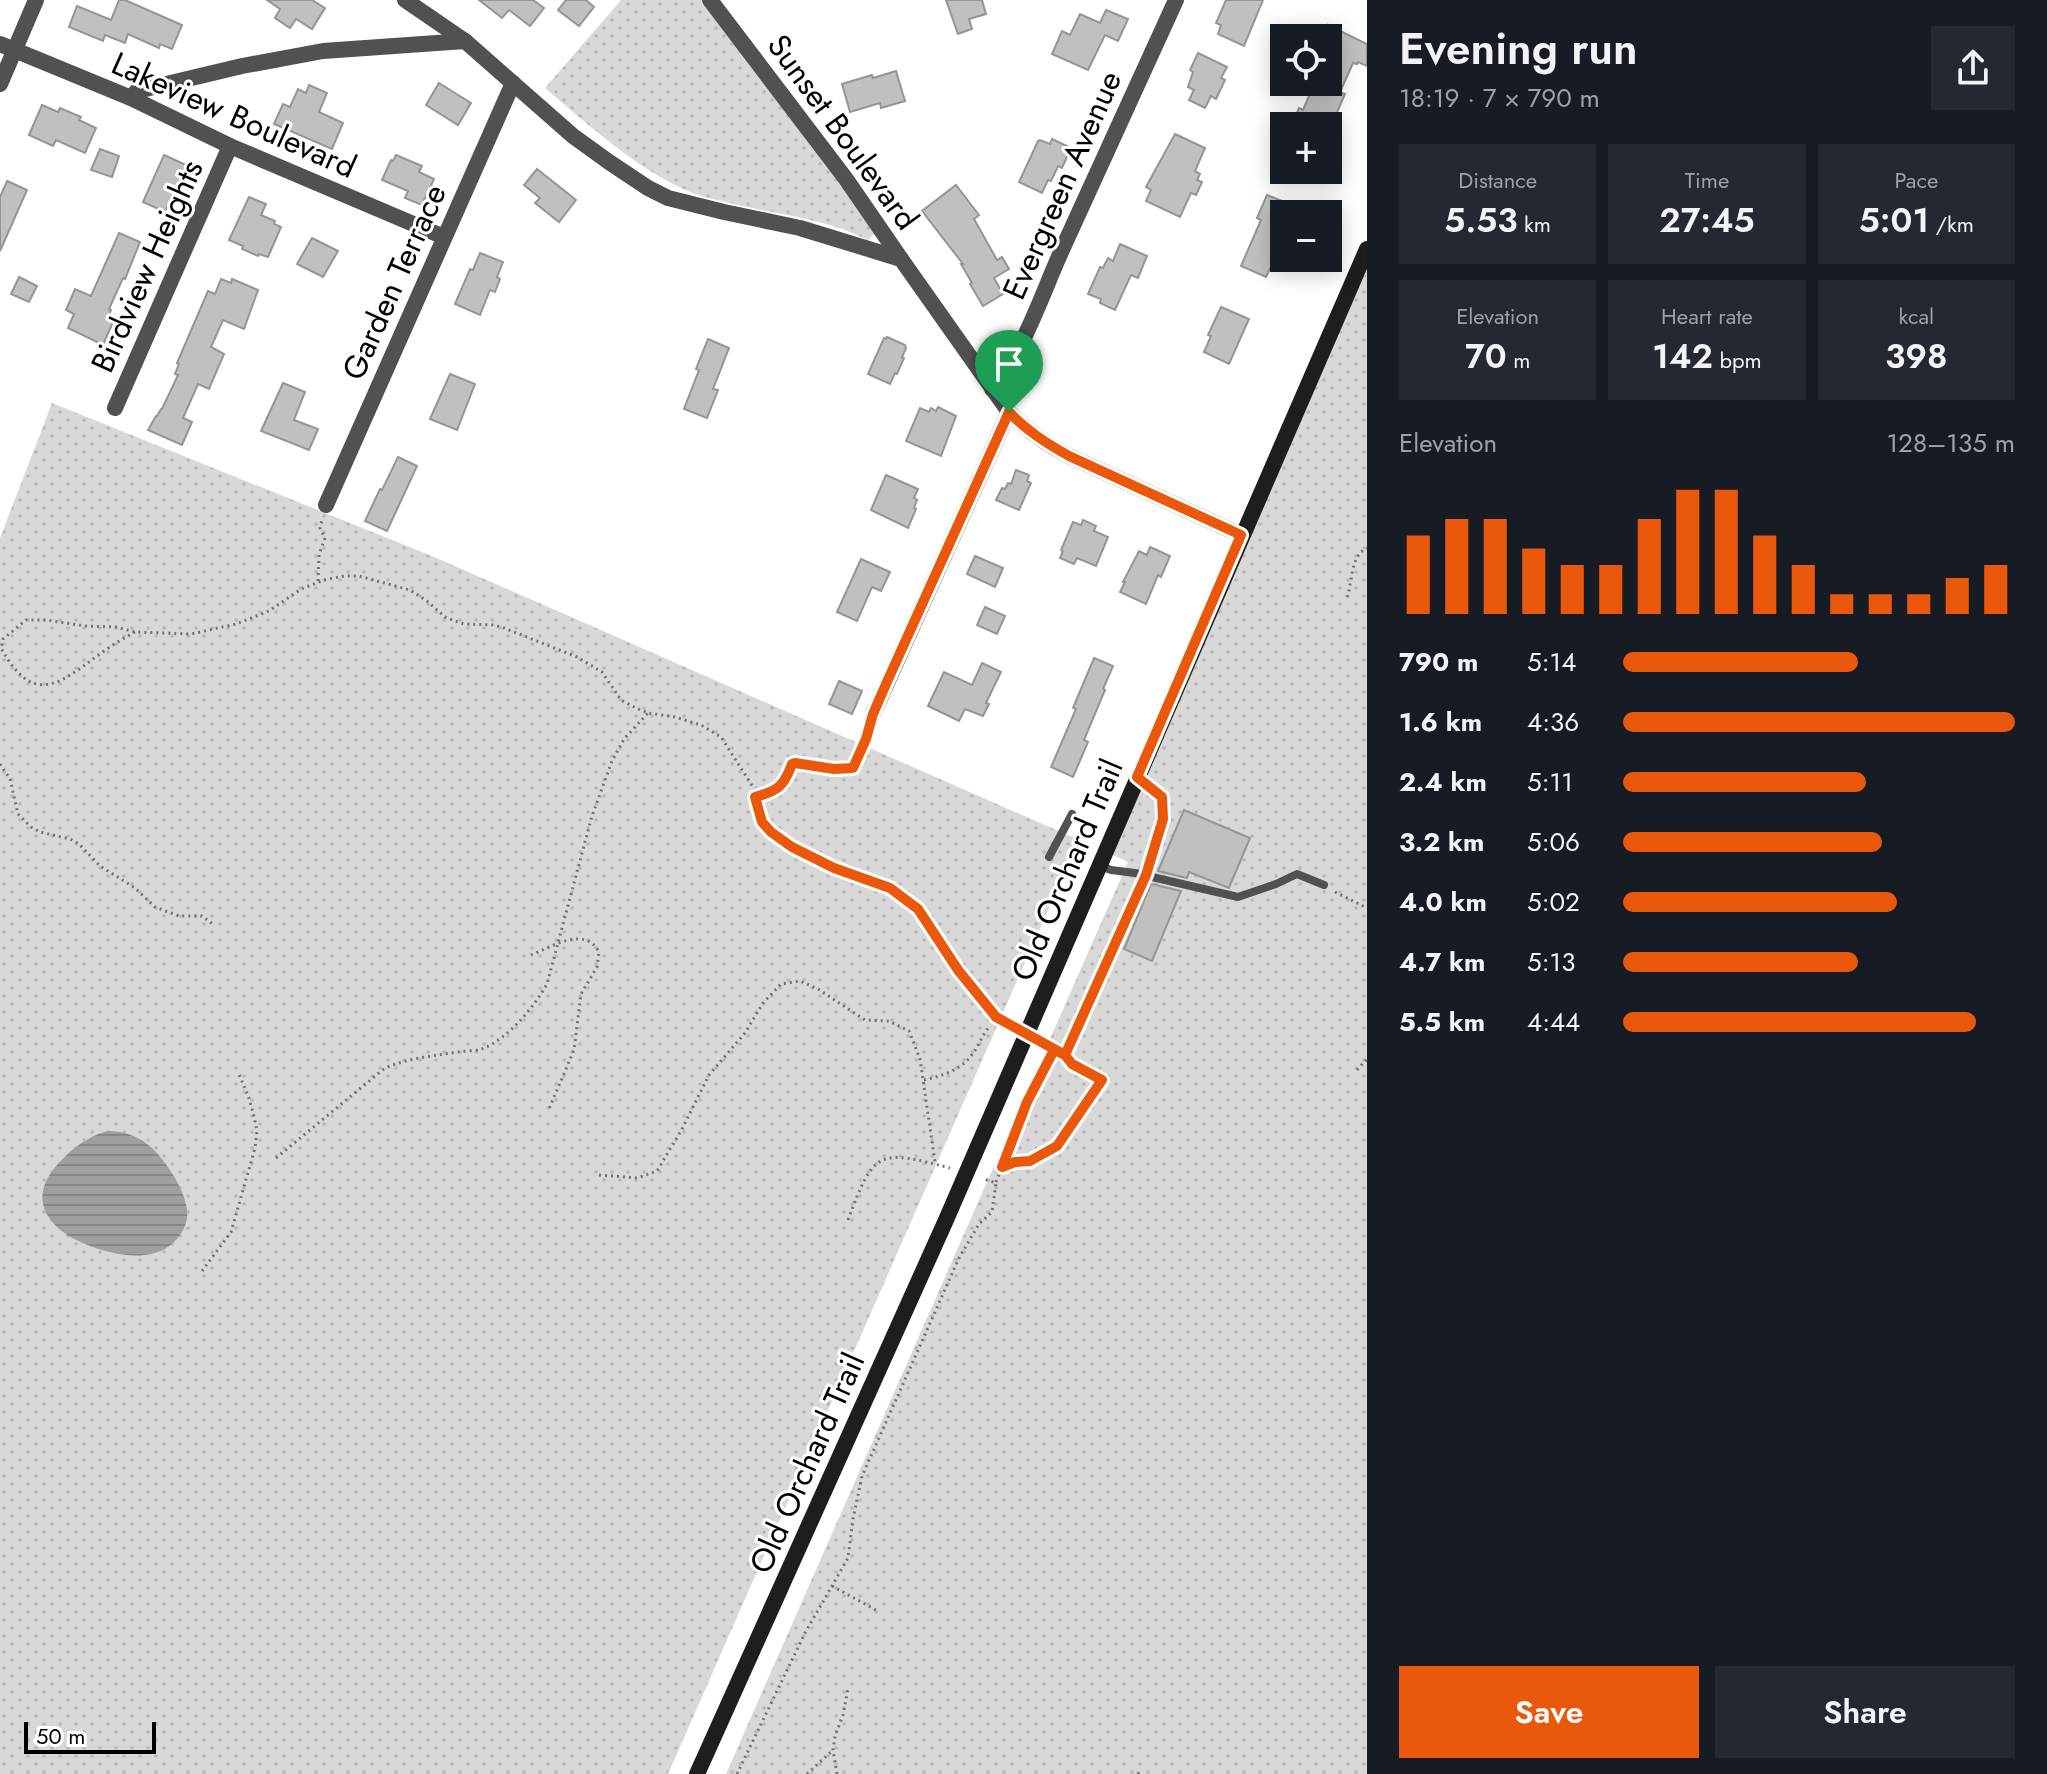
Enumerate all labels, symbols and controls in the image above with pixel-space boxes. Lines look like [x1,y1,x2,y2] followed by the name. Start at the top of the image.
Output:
[1399,17,1638,81] text: Evening run
[1270,24,1342,272] map controls
[1270,24,1342,96] button: locate
[756,25,930,239] street label: Sunset Boulevard
[1931,26,2015,110] button: share
[104,40,364,190] street label: Lakeview Boulevard
[991,63,1133,307] street label: Evergreen Avenue
[1399,79,1600,117] text: 18:19 · 7 × 790 m
[1270,112,1342,184] button: +
[80,152,214,380] street label: Birdview Heights
[1458,164,1537,196] text: Distance
[1685,164,1729,196] text: Time
[1894,164,1938,196] text: Pace
[330,177,458,387] street label: Garden Terrace
[1444,196,1518,245] text: 5.53
[1659,196,1755,245] text: 27:45
[1859,196,1929,245] text: 5:01
[1270,200,1342,272] button: −
[1518,208,1551,240] text: km
[1929,208,1974,240] text: /km
[1456,300,1539,332] text: Elevation
[1661,300,1753,332] text: Heart rate
[1899,300,1934,332] text: kcal
[975,330,1043,412] pin
[1465,332,1507,381] text: 70
[1652,332,1713,381] text: 142
[1885,332,1948,381] text: 398
[987,342,1031,386] icon: arrive
[1507,344,1530,376] text: m
[1713,344,1762,376] text: bpm
[1399,424,1497,462] text: Elevation
[1886,424,2015,462] text: 128–135 m
[1399,643,1478,681] text: 790 m
[1527,643,1576,681] text: 5:14
[1399,703,1482,741] text: 1.6 km
[1527,703,1579,741] text: 4:36
[1000,752,1134,988] street label: Old Orchard Trail
[1399,763,1487,801] text: 2.4 km
[1527,763,1573,801] text: 5:11
[1399,823,1484,861] text: 3.2 km
[1527,823,1580,861] text: 5:06
[1399,883,1487,921] text: 4.0 km
[1527,883,1580,921] text: 5:02
[1399,943,1485,981] text: 4.7 km
[1527,943,1575,981] text: 5:13
[1399,1003,1485,1041] text: 5.5 km
[1527,1003,1580,1041] text: 4:44
[738,1345,876,1581] street label: Old Orchard Trail
[1399,1666,1699,1758] button: Save
[1715,1666,2015,1758] button: Share
[24,1718,156,1754] scale bar
[36,1720,85,1752] text: 50 m

